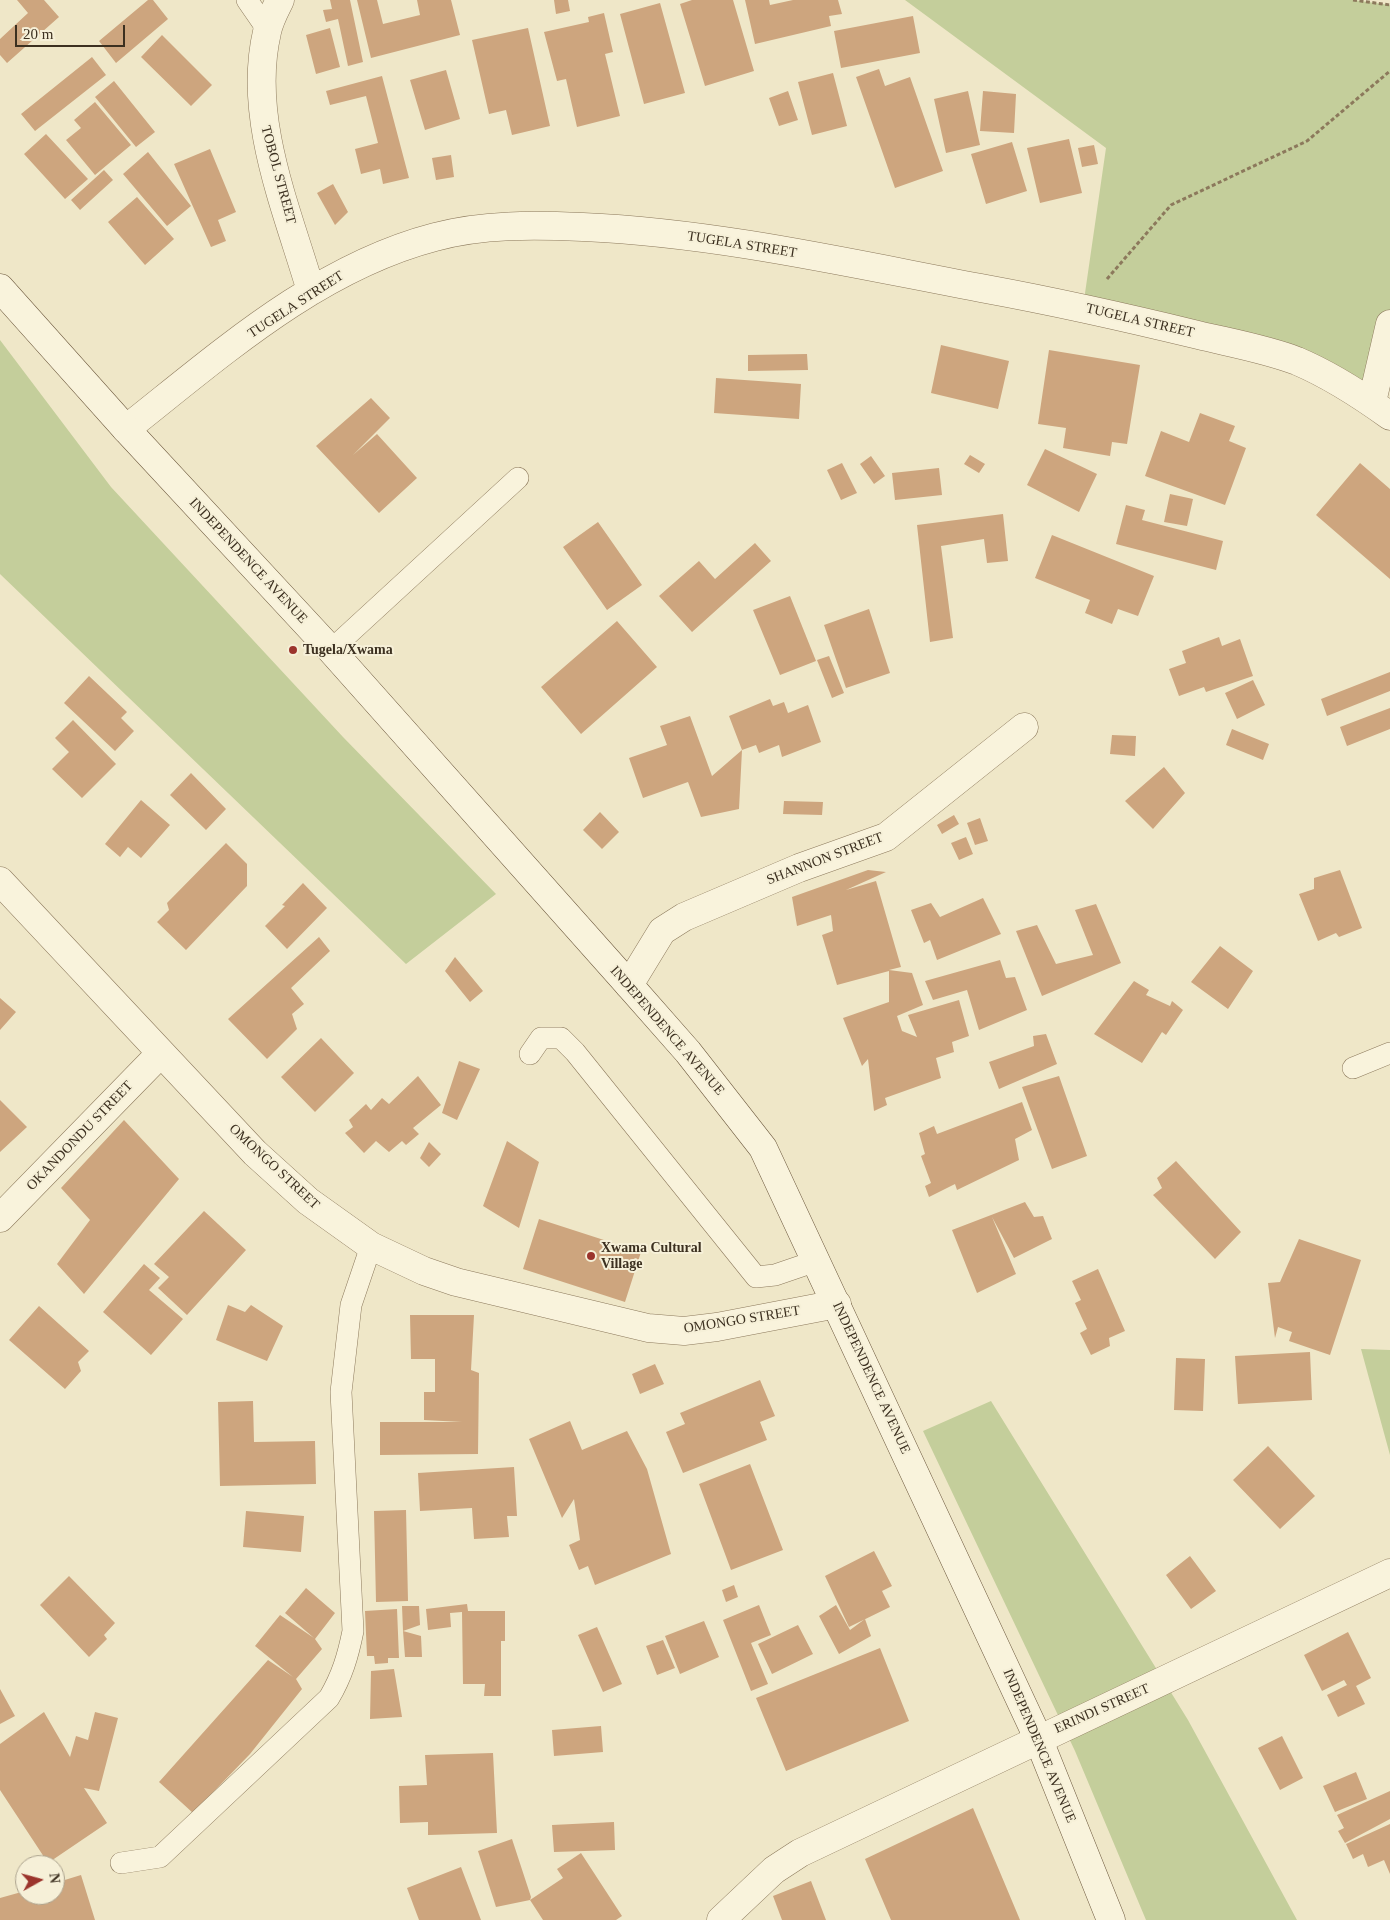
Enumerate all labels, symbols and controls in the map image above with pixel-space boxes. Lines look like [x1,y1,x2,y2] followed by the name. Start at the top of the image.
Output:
[18,15,128,47] scale bar
[23,26,53,42] text: 20 m
[257,124,299,226] street label: TOBOL STREET
[686,228,798,262] street label: TUGELA STREET
[245,268,347,342] street label: TUGELA STREET
[1084,300,1196,342] street label: TUGELA STREET
[185,495,311,627] street label: INDEPENDENCE AVENUE
[303,642,393,658] place label: Tugela/Xwama
[287,644,299,656] marker: Tugela/Xwama
[764,829,886,889] street label: SHANNON STREET
[606,963,728,1099] street label: INDEPENDENCE AVENUE
[23,1078,137,1194] street label: OKANDONDU STREET
[225,1121,323,1213] street label: OMONGO STREET
[601,1240,702,1272] place label: Xwama Cultural Village
[585,1250,597,1262] marker: Xwama Cultural Village
[828,1299,914,1457] street label: INDEPENDENCE AVENUE
[682,1302,802,1338] street label: OMONGO STREET
[999,1666,1079,1826] street label: INDEPENDENCE AVENUE
[1052,1681,1152,1737] street label: ERINDI STREET
[15,1855,65,1905] north arrow
[46,1872,62,1884] text: N

